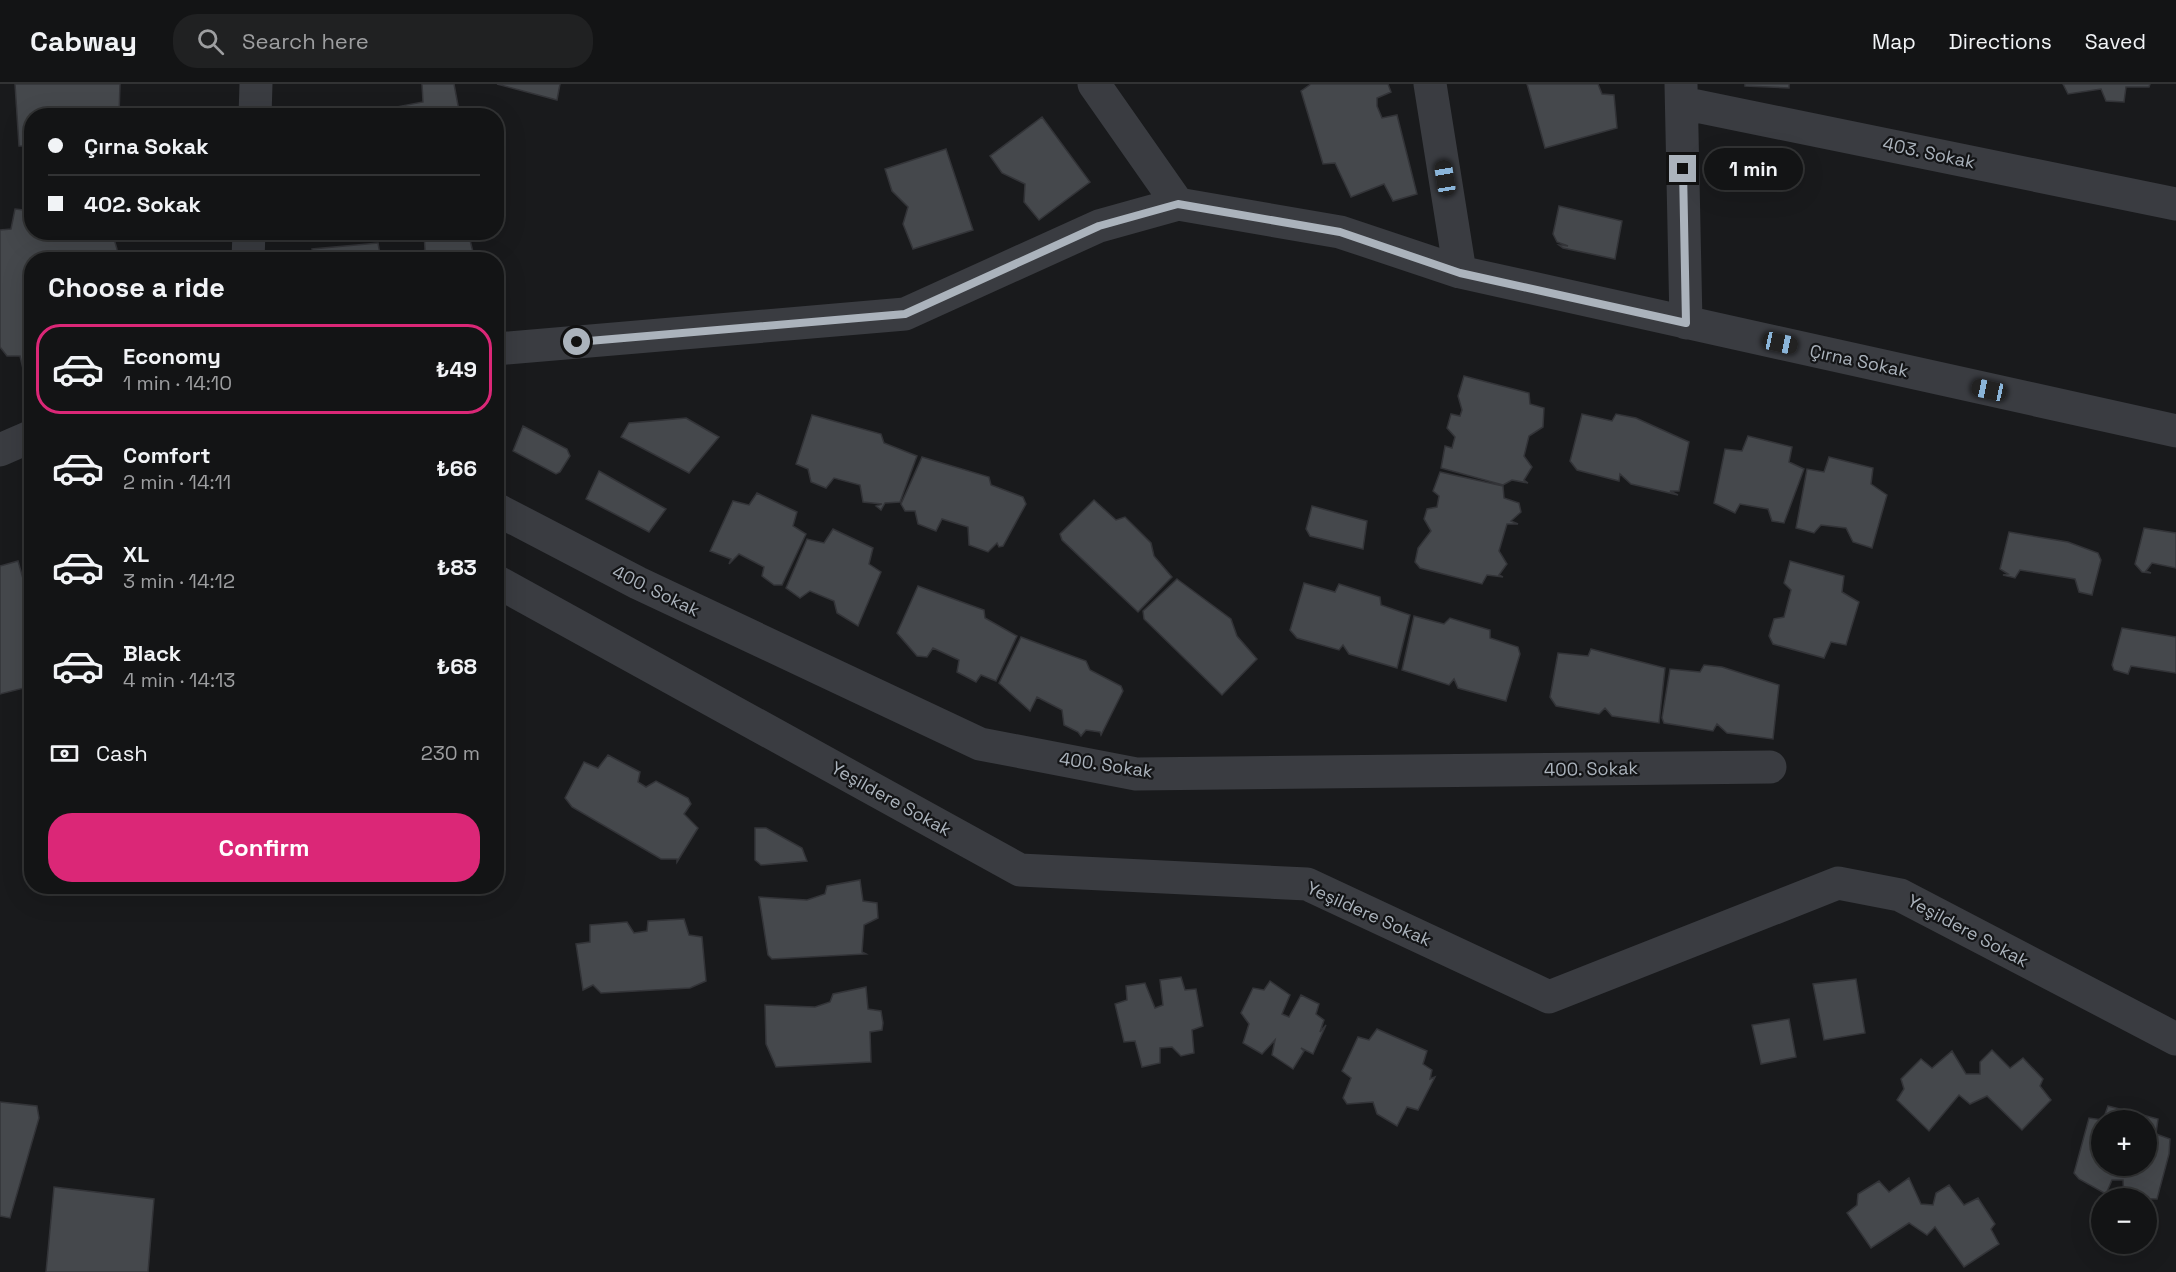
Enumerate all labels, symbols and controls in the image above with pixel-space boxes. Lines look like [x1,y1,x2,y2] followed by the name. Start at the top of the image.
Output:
[173,14,593,68] search box
[30,23,137,59] text: Cabway
[194,25,227,58] icon: search
[242,27,369,55] text: Search here
[1872,28,1916,55] text: Map
[1949,28,2052,55] text: Directions
[2085,28,2146,55] text: Saved
[84,132,209,160] text: Çırna Sokak
[1881,132,1978,174] street label: 403. Sokak
[1704,148,1803,190] callout: 1 min
[1669,155,1696,182] route end
[1729,156,1778,182] text: 1 min
[1433,159,1457,197] car
[84,190,201,218] text: 402. Sokak
[48,270,225,305] text: Choose a ride
[563,328,590,355] route start
[1761,330,1799,356] car
[1808,339,1911,382] street label: Çırna Sokak
[51,342,105,396] icon: car
[123,342,221,370] text: Economy
[436,355,477,383] text: ₺49
[123,370,232,396] text: 1 min · 14:10
[1970,377,2008,403] car
[51,441,105,495] icon: car
[123,441,211,469] text: Comfort
[436,454,477,482] text: ₺66
[123,469,231,495] text: 2 min · 14:11
[51,540,105,594] icon: car
[123,540,149,568] text: XL
[437,553,477,581] text: ₺83
[609,560,704,622] street label: 400. Sokak
[123,568,235,594] text: 3 min · 14:12
[51,639,105,693] icon: car
[123,639,181,667] text: Black
[437,652,477,680] text: ₺68
[123,667,235,693] text: 4 min · 14:13
[48,737,81,770] icon: cash
[96,739,148,767] text: Cash
[421,740,480,766] text: 230 m
[1058,747,1155,782] street label: 400. Sokak
[827,756,956,841] street label: Yeşildere Sokak
[1544,756,1639,781] street label: 400. Sokak
[48,813,480,882] button: Confirm
[1303,876,1435,951] street label: Yeşildere Sokak
[1904,889,2033,972] street label: Yeşildere Sokak
[2091,1110,2157,1254] map controls
[2091,1110,2157,1176] button: +
[2091,1188,2157,1254] button: −

